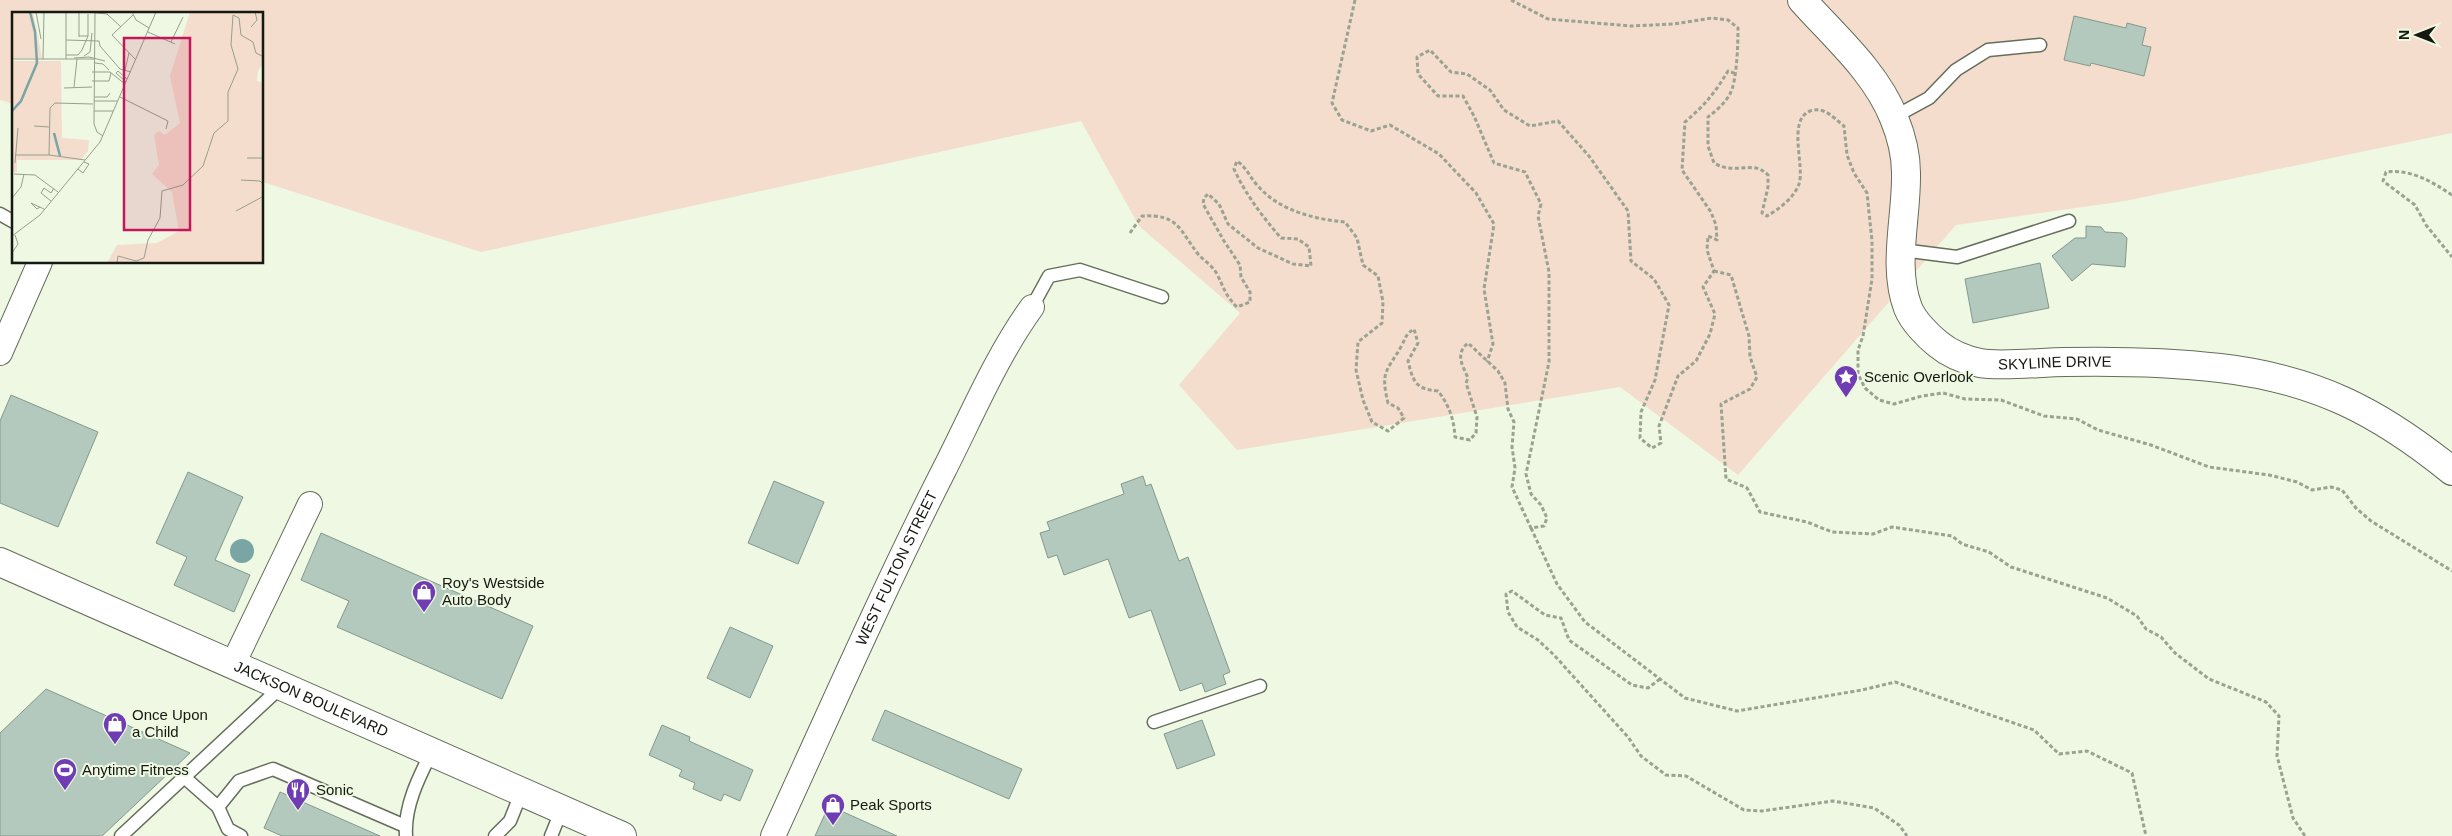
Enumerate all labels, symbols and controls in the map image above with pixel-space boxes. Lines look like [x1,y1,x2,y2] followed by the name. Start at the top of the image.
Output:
[2392,10,2442,60] north arrow
[12,12,264,264] inset map
[2396,30,2412,40] text: N
[1998,353,2112,373] street label: SKYLINE DRIVE
[1833,364,1859,398] place icon: Scenic Overlook
[1864,368,1974,385] place label: Scenic Overlook
[852,488,940,648] street label: WEST FULTON STREET
[442,574,545,608] place label: Roy's Westside Auto Body
[411,579,437,613] shop icon: Roy's Westside Auto Body
[232,657,391,740] street label: JACKSON BOULEVARD
[132,706,208,740] place label: Once Upon a Child
[102,711,128,745] shop icon: Once Upon a Child
[52,757,78,791] sports icon: Anytime Fitness
[82,761,189,778] place label: Anytime Fitness
[285,777,311,811] restaurant icon: Sonic
[316,781,354,798] place label: Sonic
[820,792,846,826] shop icon: Peak Sports
[850,796,932,813] place label: Peak Sports

